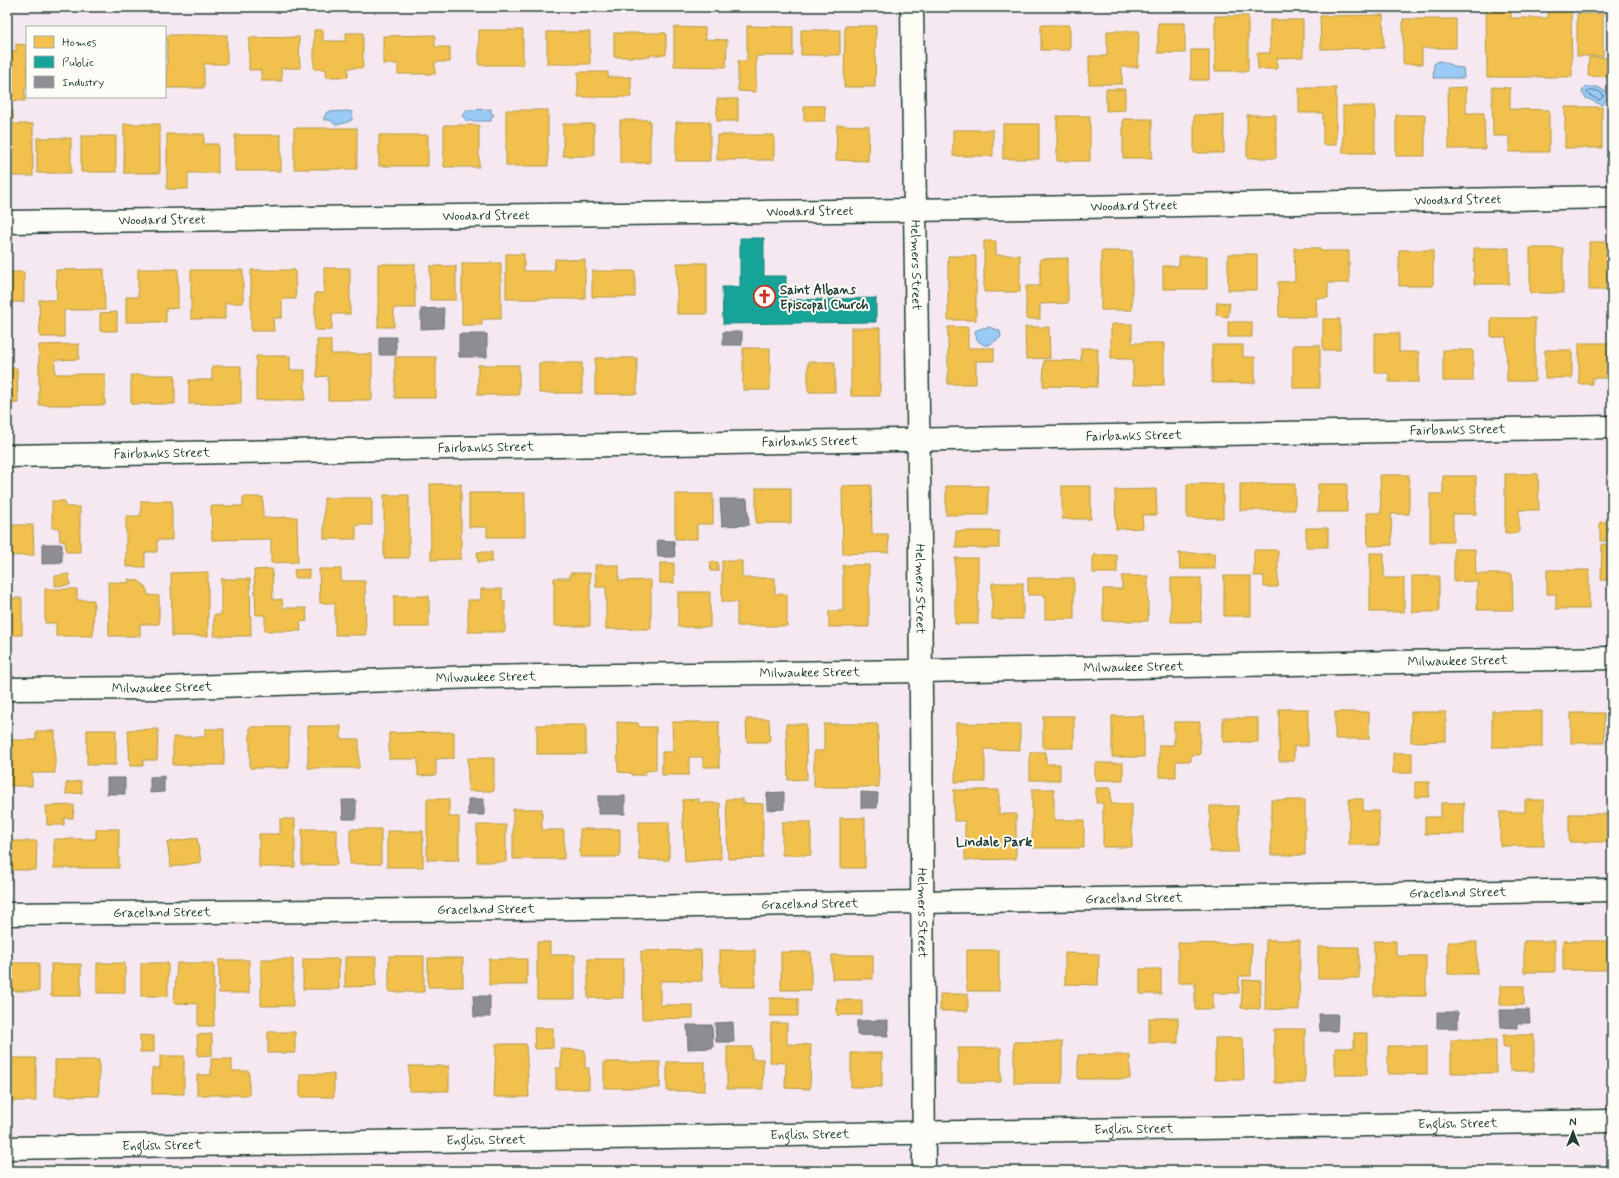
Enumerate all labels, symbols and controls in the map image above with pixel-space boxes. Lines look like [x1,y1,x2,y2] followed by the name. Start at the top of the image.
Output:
[26,26,166,98] legend
[62,35,97,51] text: Homes
[62,55,94,71] text: Public
[62,75,104,91] text: Industry
[1414,191,1502,209] street label: Woodard Street
[1090,197,1178,215] street label: Woodard Street
[766,202,854,220] street label: Woodard Street
[442,207,530,225] street label: Woodard Street
[118,211,206,229] street label: Woodard Street
[907,220,925,310] street label: Helmers Street
[780,282,869,314] place label: Saint Albans Episcopal Church
[752,284,778,310] church icon: Saint Albans Episcopal Church
[1409,420,1506,439] street label: Fairbanks Street
[1085,426,1182,445] street label: Fairbanks Street
[762,432,859,451] street label: Fairbanks Street
[438,438,535,457] street label: Fairbanks Street
[114,444,211,463] street label: Fairbanks Street
[912,544,929,634] street label: Helmers Street
[1407,651,1508,670] street label: Milwaukee Street
[1083,658,1185,676] street label: Milwaukee Street
[759,663,861,682] street label: Milwaukee Street
[435,668,537,687] street label: Milwaukee Street
[112,678,213,697] street label: Milwaukee Street
[956,833,1032,851] district label: Lindale Park
[914,868,931,958] street label: Helmers Street
[1409,883,1507,902] street label: Graceland Street
[1085,889,1183,908] street label: Graceland Street
[761,895,859,913] street label: Graceland Street
[437,900,535,918] street label: Graceland Street
[113,904,211,921] street label: Graceland Street
[1553,1112,1593,1152] north arrow
[1418,1114,1498,1135] street label: English Street
[1569,1116,1577,1130] text: N
[1094,1120,1174,1140] street label: English Street
[770,1125,850,1145] street label: English Street
[446,1131,526,1151] street label: English Street
[122,1136,202,1156] street label: English Street

